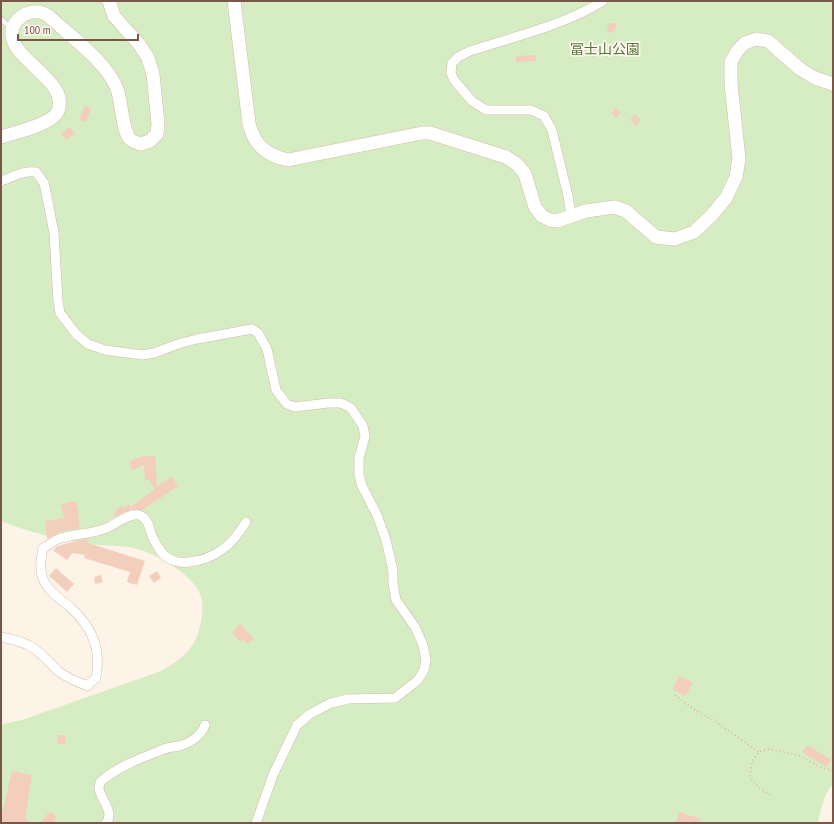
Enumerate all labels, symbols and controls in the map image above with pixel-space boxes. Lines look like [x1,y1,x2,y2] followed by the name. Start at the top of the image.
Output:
[18,16,138,42] scale bar
[24,22,51,37] text: 100 m
[570,40,640,58] park label: 冨士山公園

